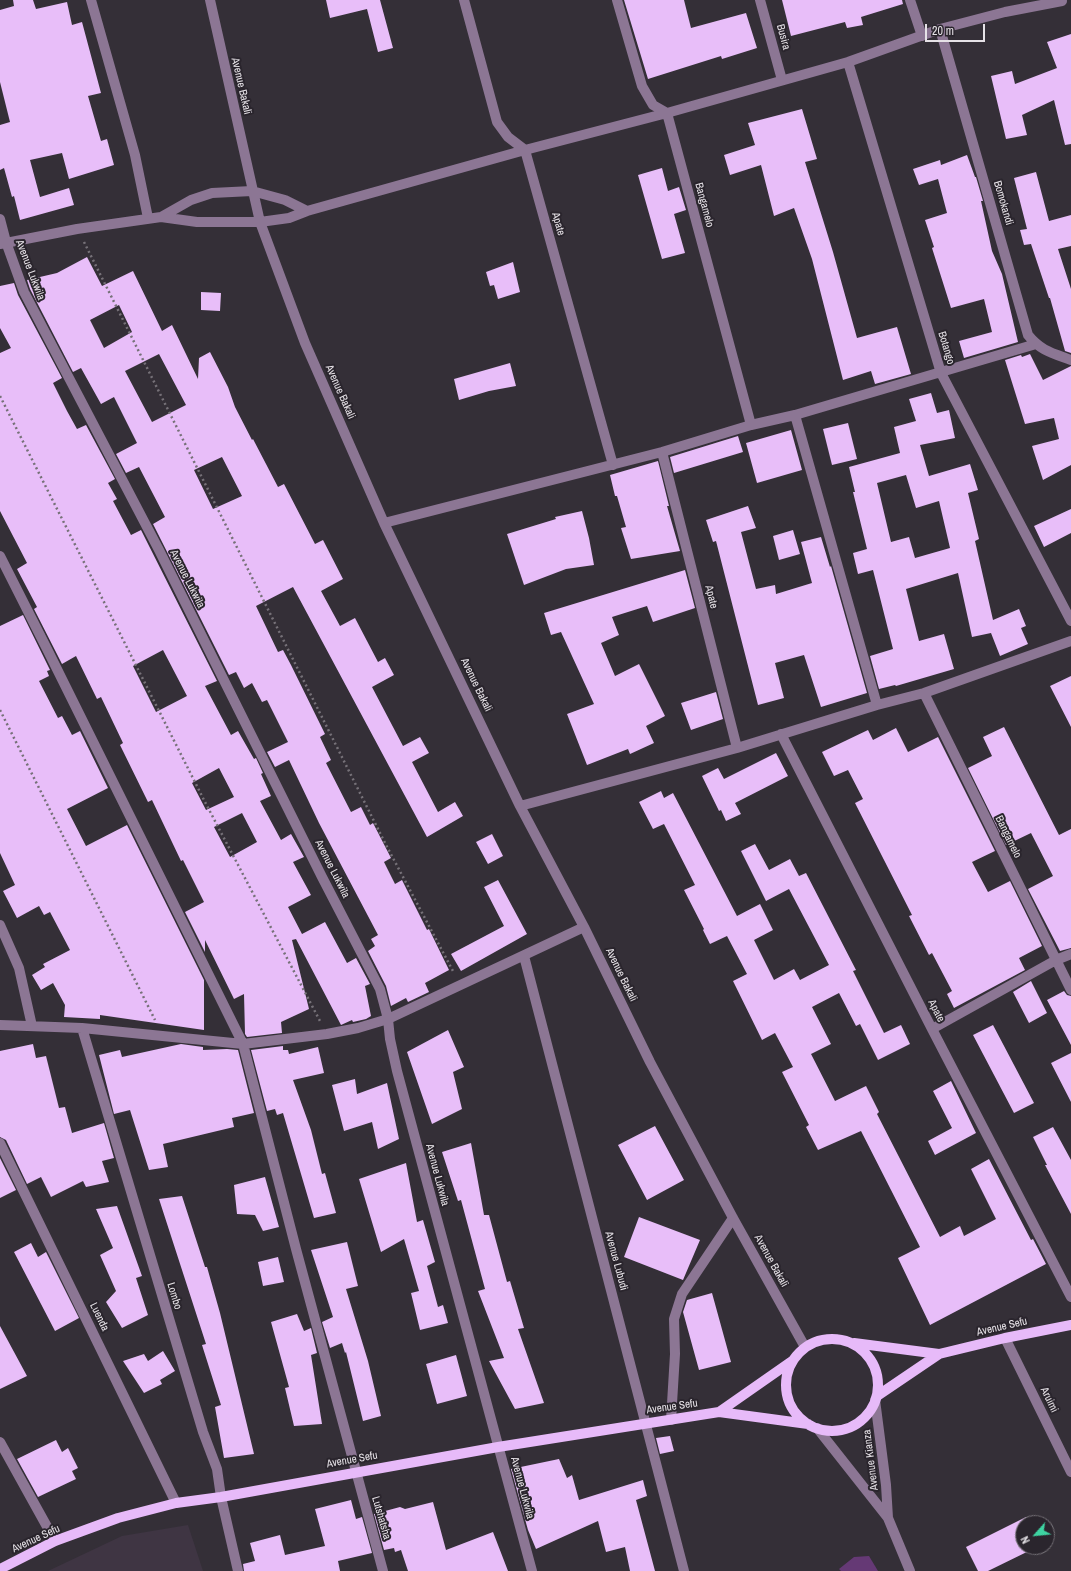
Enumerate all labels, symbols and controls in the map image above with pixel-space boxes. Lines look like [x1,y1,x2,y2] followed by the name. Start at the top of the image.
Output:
[927,16,987,42] scale bar
[773,23,793,51] street label: Busira
[932,23,954,39] text: 20 m
[228,56,254,116] street label: Avenue Bakali
[990,179,1016,227] street label: Bomokandi
[692,181,716,229] street label: Bangamelo
[548,211,568,237] street label: Apate
[12,238,48,302] street label: Avenue Lukwila
[935,330,957,366] street label: Botango
[322,363,358,421] street label: Avenue Bakali
[167,548,207,610] street label: Avenue Lukwila
[702,584,720,610] street label: Apate
[457,656,495,714] street label: Avenue Bakali
[992,814,1024,860] street label: Bangamelo
[312,838,352,900] street label: Avenue Lukwila
[602,946,640,1004] street label: Avenue Bakali
[925,998,947,1024] street label: Apate
[422,1143,452,1207] street label: Avenue Lukwila
[602,1230,630,1292] street label: Avenue Lubudi
[751,1232,791,1290] street label: Avenue Bakali
[164,1281,184,1311] street label: Lombo
[86,1301,112,1333] street label: Luenda
[975,1315,1029,1339] street label: Avenue Sefu
[1037,1385,1061,1415] street label: Aruimi
[646,1397,698,1417] street label: Avenue Sefu
[861,1429,881,1491] street label: Avenue Kianza
[325,1449,379,1471] street label: Avenue Sefu
[507,1456,537,1520] street label: Avenue Lukwila
[369,1495,393,1541] street label: Lutshatsha
[1015,1515,1055,1555] north arrow
[10,1522,62,1556] street label: Avenue Sefu
[1017,1534,1033,1546] text: N

